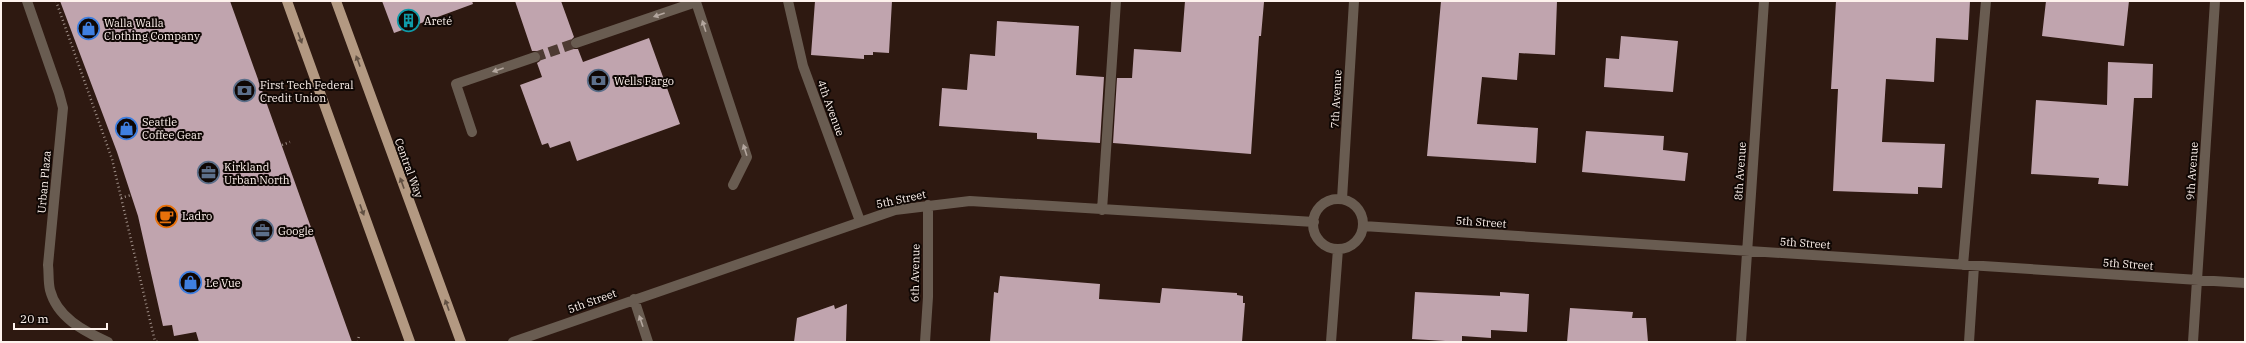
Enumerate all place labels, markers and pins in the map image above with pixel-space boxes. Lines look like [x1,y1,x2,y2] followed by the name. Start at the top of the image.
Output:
[396,8,422,34] building icon: Areté
[424,14,452,28] place label: Areté
[76,16,102,42] shop icon: Walla Walla Clothing Company
[104,16,200,43] place label: Walla Walla Clothing Company
[585,68,611,94] bank icon: Wells Fargo
[614,74,674,88] place label: Wells Fargo
[232,78,258,104] bank icon: First Tech Federal Credit Union
[260,78,354,105] place label: First Tech Federal Credit Union
[113,115,139,141] shop icon: Seattle Coffee Gear
[142,115,202,142] place label: Seattle Coffee Gear
[195,160,221,186] office icon: Kirkland Urban North
[224,160,290,187] place label: Kirkland Urban North
[153,203,179,229] cafe icon: Ladro
[182,209,212,223] place label: Ladro
[250,218,276,244] office icon: Google
[278,224,314,238] place label: Google
[177,270,203,296] shop icon: Le Vue
[206,276,241,290] place label: Le Vue

